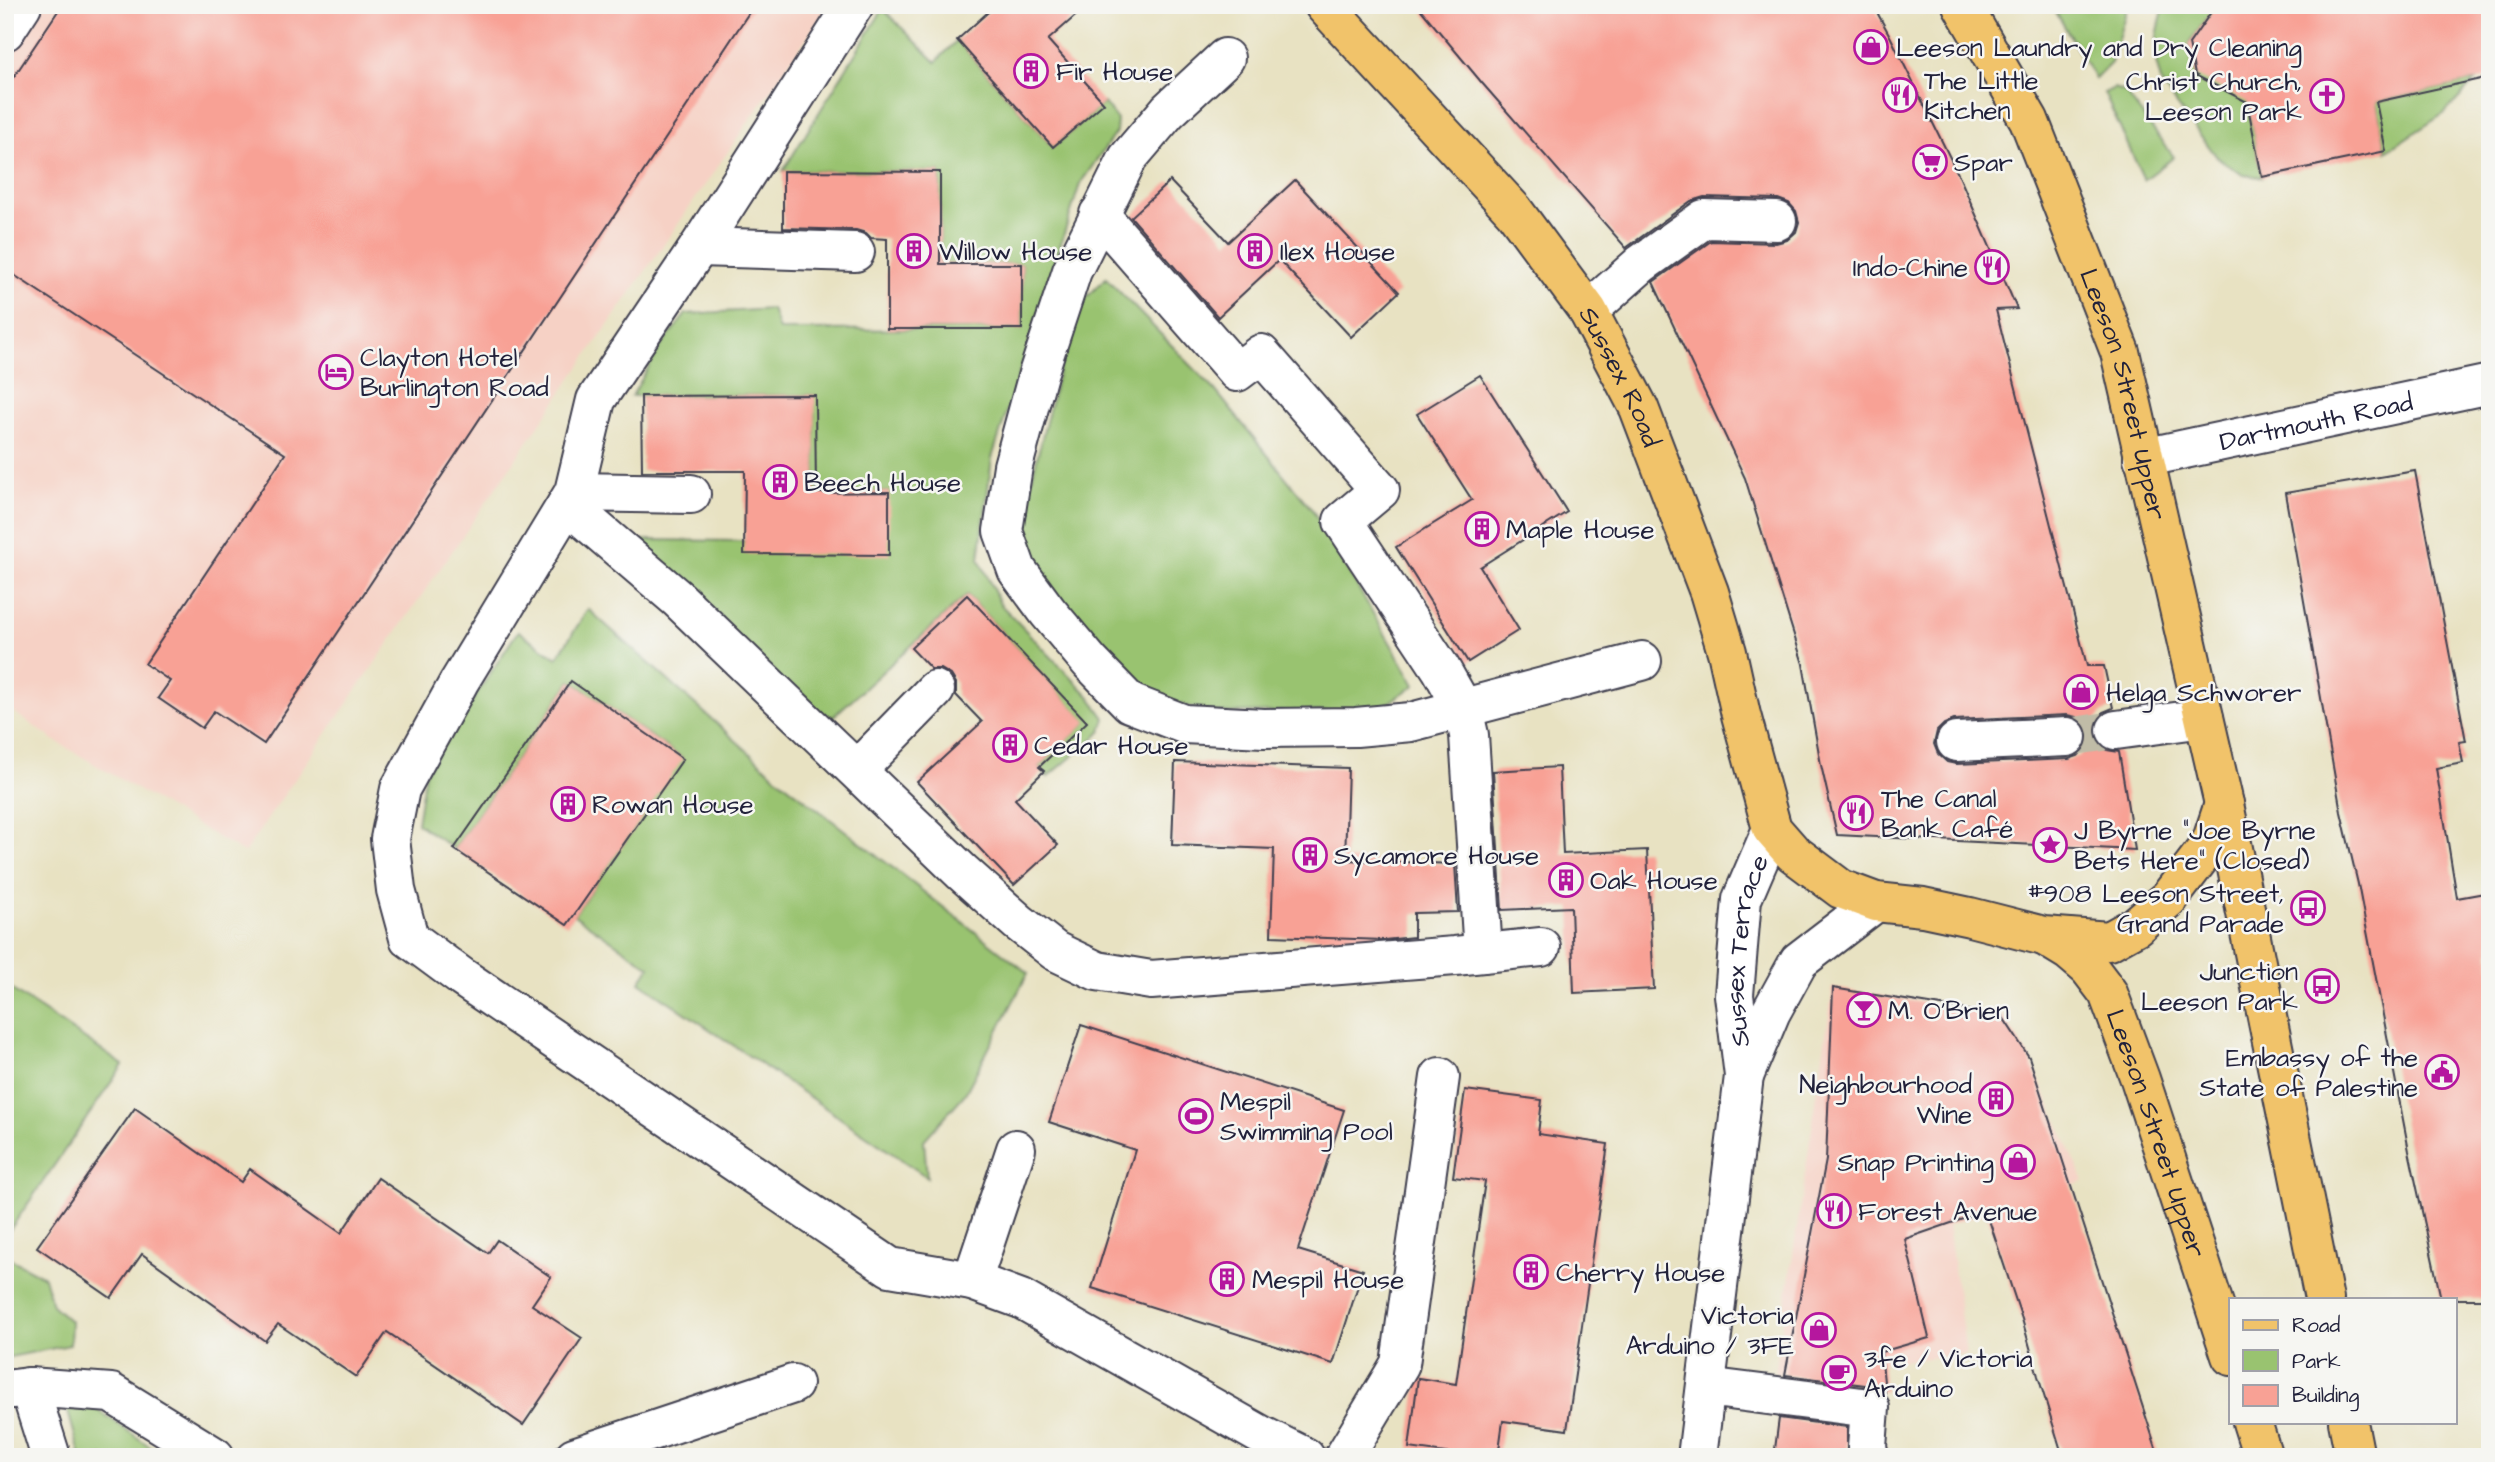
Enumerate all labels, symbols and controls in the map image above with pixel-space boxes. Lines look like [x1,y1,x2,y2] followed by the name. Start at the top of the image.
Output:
[1852,28,1890,66] shop icon: Leeson Laundry and Dry Cleaning
[1896,30,2302,68] place label: Leeson Laundry and Dry Cleaning
[1012,52,1050,90] building icon: Fir House
[1056,54,1173,90] place label: Fir House
[1924,63,2039,129] place label: The Little Kitchen
[2126,64,2302,130] place label: Christ Church, Leeson Park
[1881,76,1919,114] restaurant icon: The Little Kitchen
[2308,77,2346,115] church icon: Christ Church, Leeson Park
[1911,143,1949,181] supermarket icon: Spar
[1954,145,2013,181] place label: Spar
[895,232,933,270] building icon: Willow House
[1236,232,1274,270] building icon: Ilex House
[939,234,1092,270] place label: Willow House
[1280,234,1395,270] place label: Ilex House
[1973,248,2011,286] restaurant icon: Indo-Chine
[1853,250,1968,286] place label: Indo-Chine
[2070,264,2175,524] street label: Leeson Street Upper
[1570,301,1669,452] street label: Sussex Road
[360,340,549,408] place label: Clayton Hotel Burlington Road
[317,353,355,391] hotel icon: Clayton Hotel Burlington Road
[2216,384,2416,460] street label: Dartmouth Road
[761,463,799,501] building icon: Beech House
[804,465,961,501] place label: Beech House
[1463,510,1501,548] building icon: Maple House
[1506,512,1654,548] place label: Maple House
[2062,673,2100,711] shop icon: Helga Schworer
[2106,675,2301,713] place label: Helga Schworer
[991,726,1029,764] building icon: Cedar House
[1034,728,1188,764] place label: Cedar House
[1881,781,2013,847] place label: The Canal Bank Café
[549,785,587,823] building icon: Rowan House
[592,787,754,823] place label: Rowan House
[1837,794,1875,832] restaurant icon: The Canal Bank Café
[2074,813,2316,879] place label: J Byrne "Joe Byrne Bets Here" (Closed)
[2031,826,2069,864] place icon: J Byrne "Joe Byrne Bets Here" (Closed)
[1291,836,1329,874] building icon: Sycamore House
[1334,838,1539,876] place label: Sycamore House
[1717,849,1778,1049] street label: Sussex Terrace
[1547,861,1585,899] building icon: Oak House
[1590,863,1718,899] place label: Oak House
[2027,876,2284,942] place label: #908 Leeson Street, Grand Parade
[2289,889,2327,927] bus stop icon: #908 Leeson Street, Grand Parade
[2141,954,2298,1020] place label: Junction Leeson Park
[2303,967,2341,1005] bus stop icon: Junction Leeson Park
[1845,991,1883,1029] bar icon: M. O’Brien
[1888,993,2009,1029] place label: M. O’Brien
[2097,1004,2214,1262] street label: Leeson Street Upper
[2200,1040,2418,1106] place label: Embassy of the State of Palestine
[2423,1053,2461,1091] public building icon: Embassy of the State of Palestine
[1799,1067,1972,1133] place label: Neighbourhood Wine
[1977,1080,2015,1118] building icon: Neighbourhood Wine
[1220,1084,1393,1152] place label: Mespil Swimming Pool
[1177,1097,1215,1135] sports icon: Mespil Swimming Pool
[1999,1143,2037,1181] shop icon: Snap Printing
[1837,1145,1994,1183] place label: Snap Printing
[1815,1192,1853,1230] restaurant icon: Forest Avenue
[1858,1194,2038,1230] place label: Forest Avenue
[1512,1253,1550,1291] building icon: Cherry House
[1556,1255,1725,1293] place label: Cherry House
[1208,1260,1246,1298] building icon: Mespil House
[1252,1262,1404,1298] place label: Mespil House
[1626,1298,1794,1364] place label: Victoria Arduino / 3FE
[2229,1298,2456,1424] legend
[1800,1311,1838,1349] shop icon: Victoria Arduino / 3FE
[2292,1311,2340,1340] text: Road
[1864,1341,2033,1407] place label: 3fe / Victoria Arduino
[2292,1347,2341,1376] text: Park
[1820,1354,1858,1392] cafe icon: 3fe / Victoria Arduino
[2292,1381,2360,1412] text: Building

